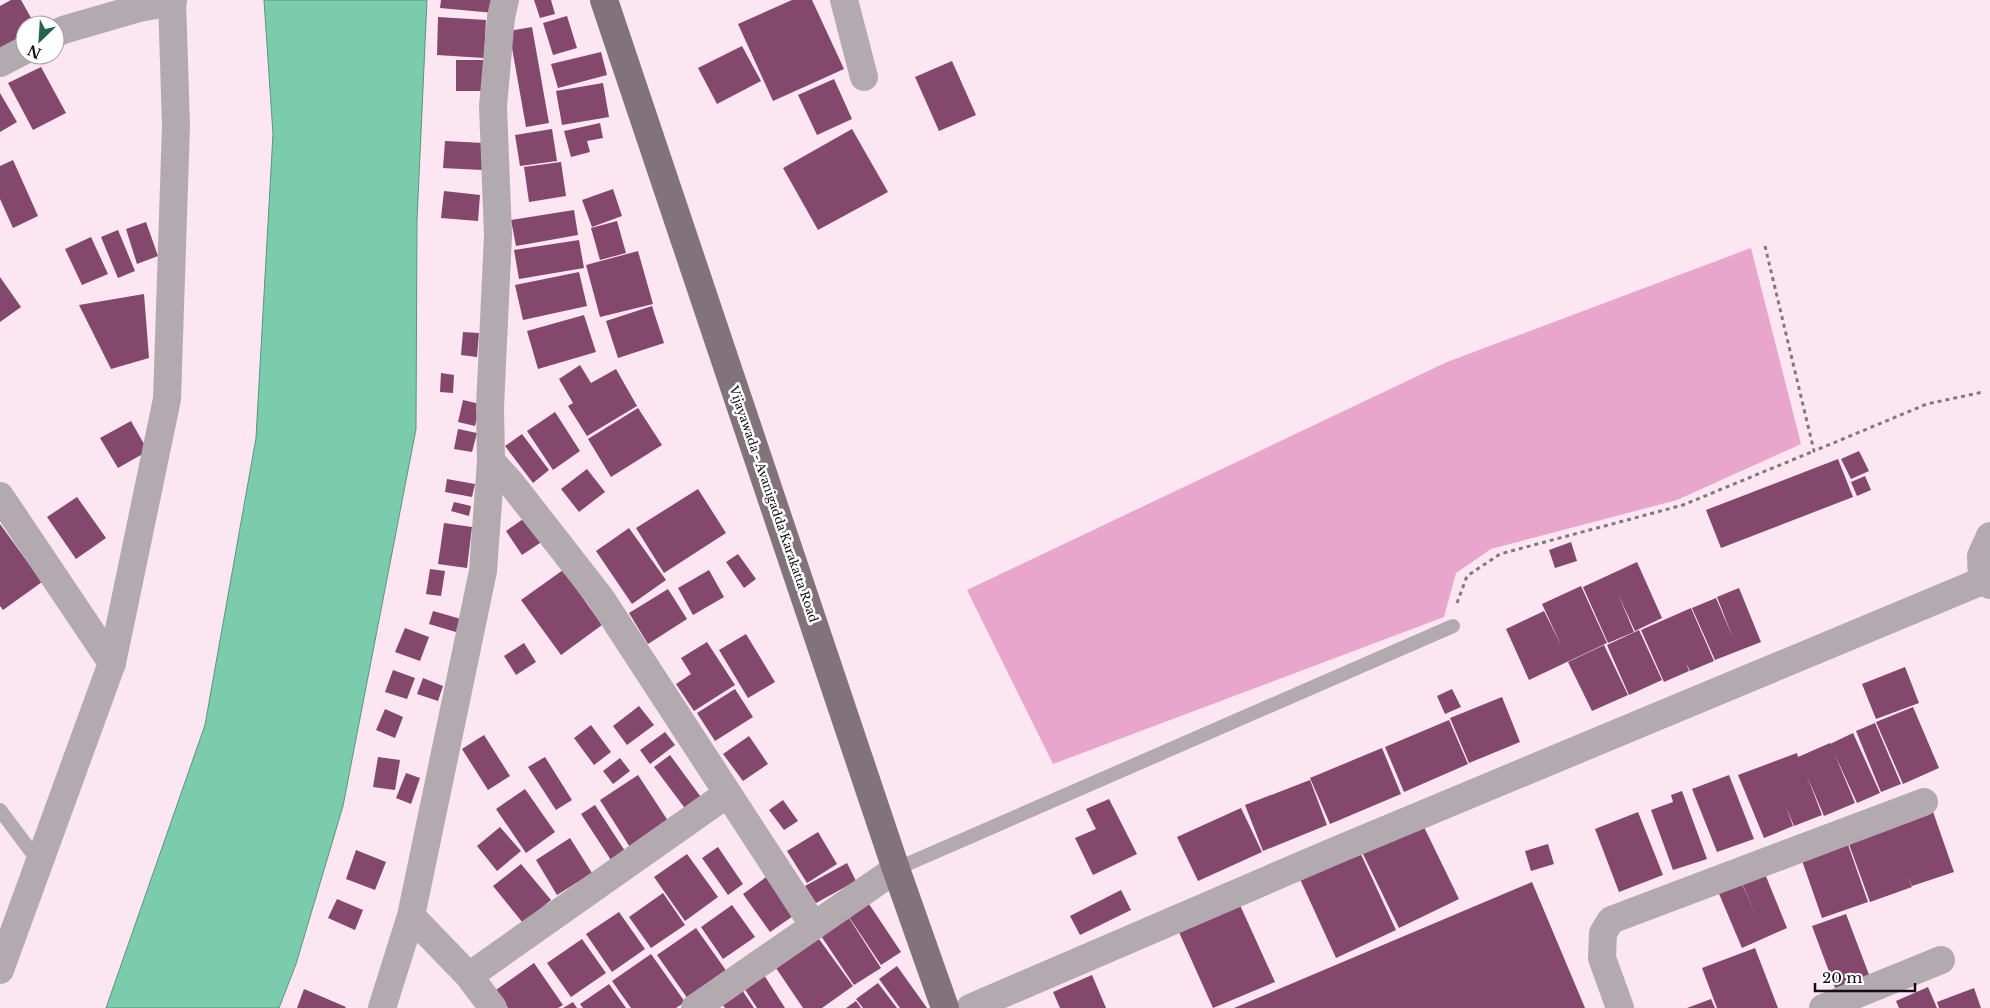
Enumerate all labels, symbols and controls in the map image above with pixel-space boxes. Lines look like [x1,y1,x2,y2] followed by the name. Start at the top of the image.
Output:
[15,15,65,65] north arrow
[25,41,44,63] text: N
[726,383,822,624] street label: Vijayawada - Avanigadda Karakatta Road
[1815,960,1915,992] scale bar
[1822,968,1862,987] text: 20 m

